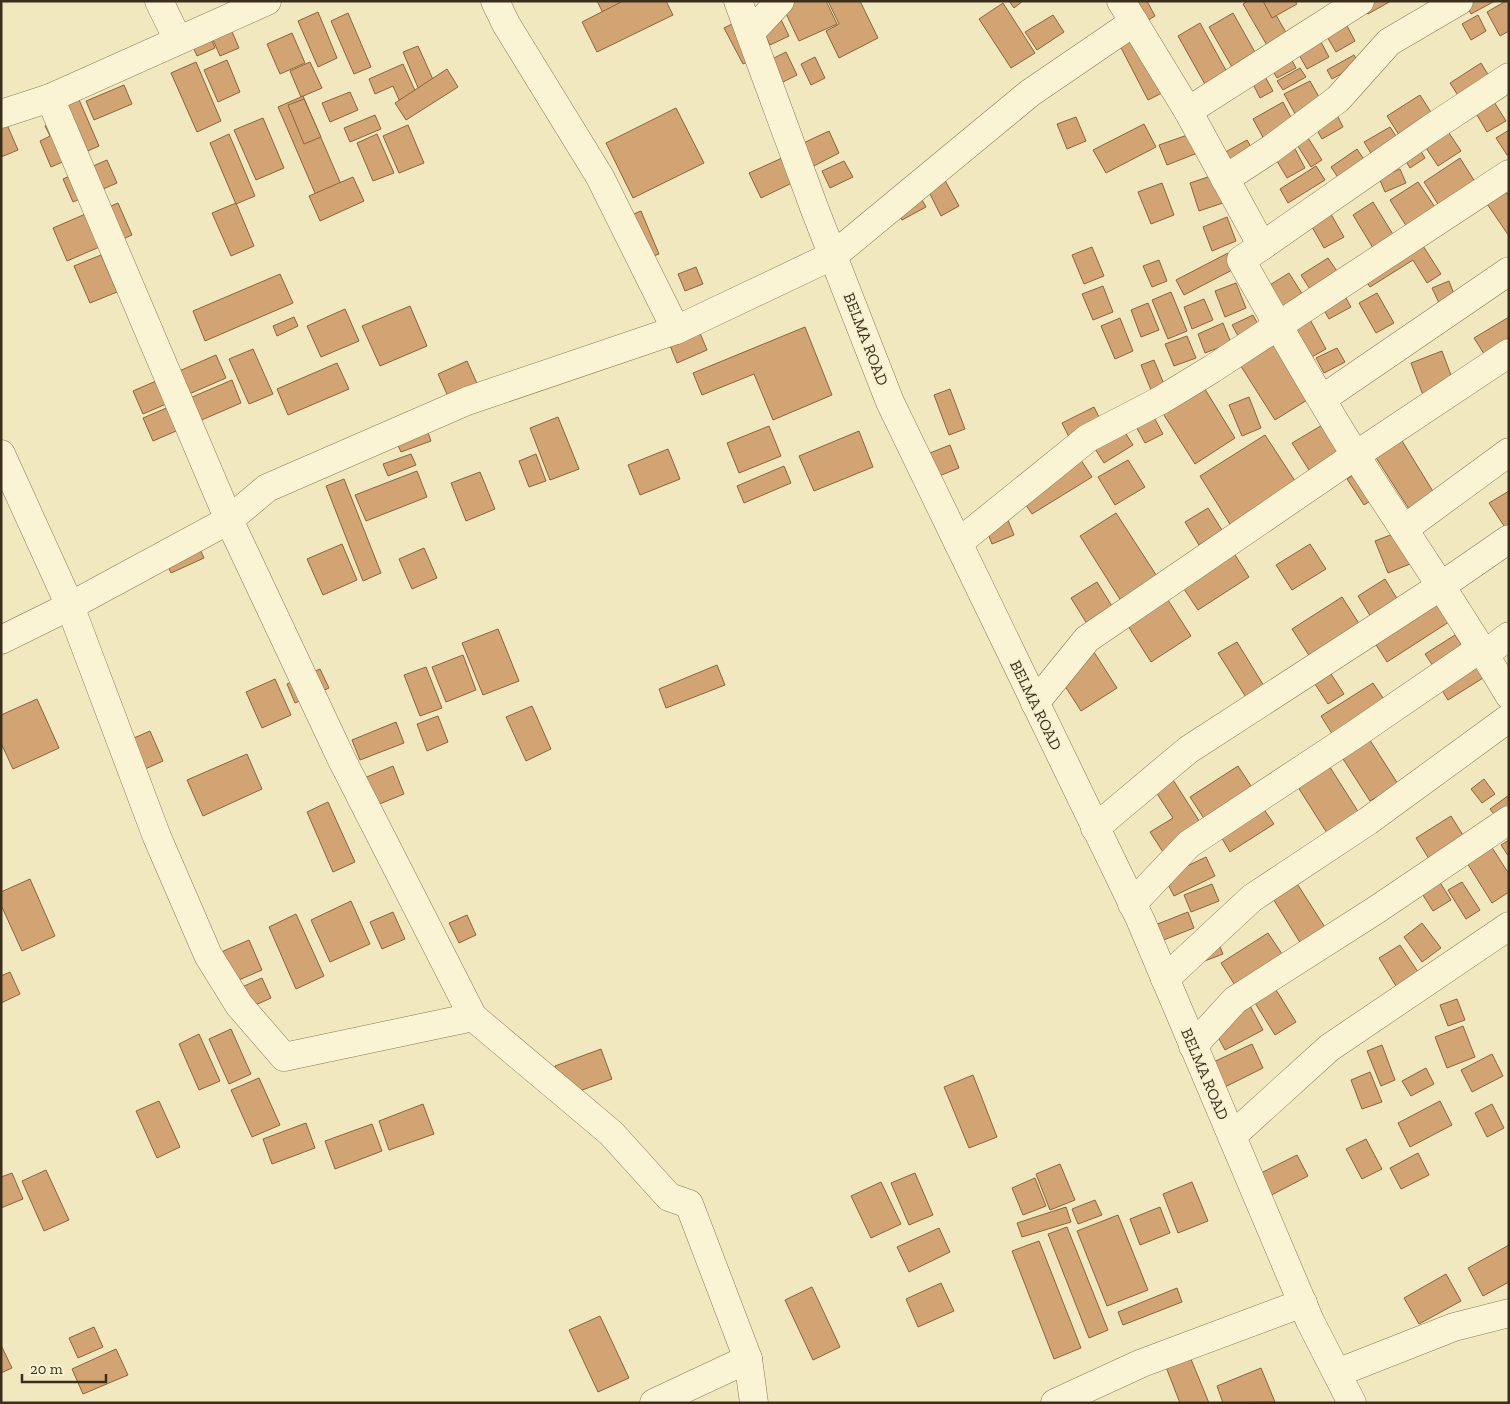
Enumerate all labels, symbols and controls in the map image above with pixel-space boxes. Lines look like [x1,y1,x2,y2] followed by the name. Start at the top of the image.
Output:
[840,290,892,388] street label: BELMA ROAD
[1006,657,1066,753] street label: BELMA ROAD
[1177,1025,1233,1123] street label: BELMA ROAD
[22,1352,106,1384] scale bar
[30,1360,63,1378] text: 20 m

